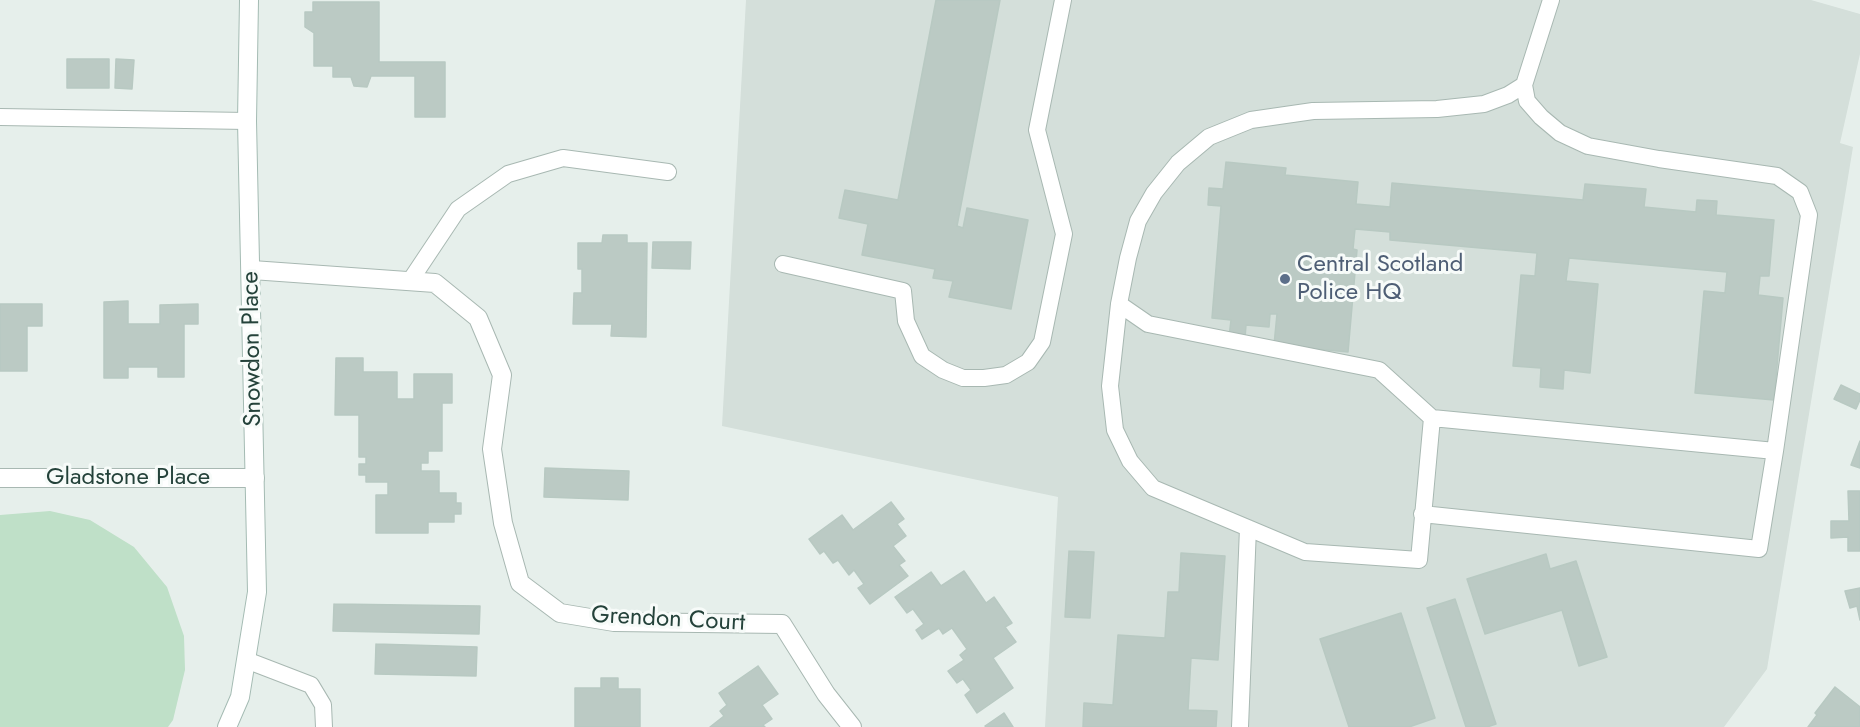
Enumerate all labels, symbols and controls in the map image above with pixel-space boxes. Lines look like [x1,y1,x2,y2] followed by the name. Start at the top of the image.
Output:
[1297,251,1463,307] place label: Central Scotland Police HQ
[237,271,269,427] street label: Snowdon Place
[1278,272,1292,286] marker: Central Scotland Police HQ
[46,464,210,492] street label: Gladstone Place
[590,602,746,638] street label: Grendon Court

